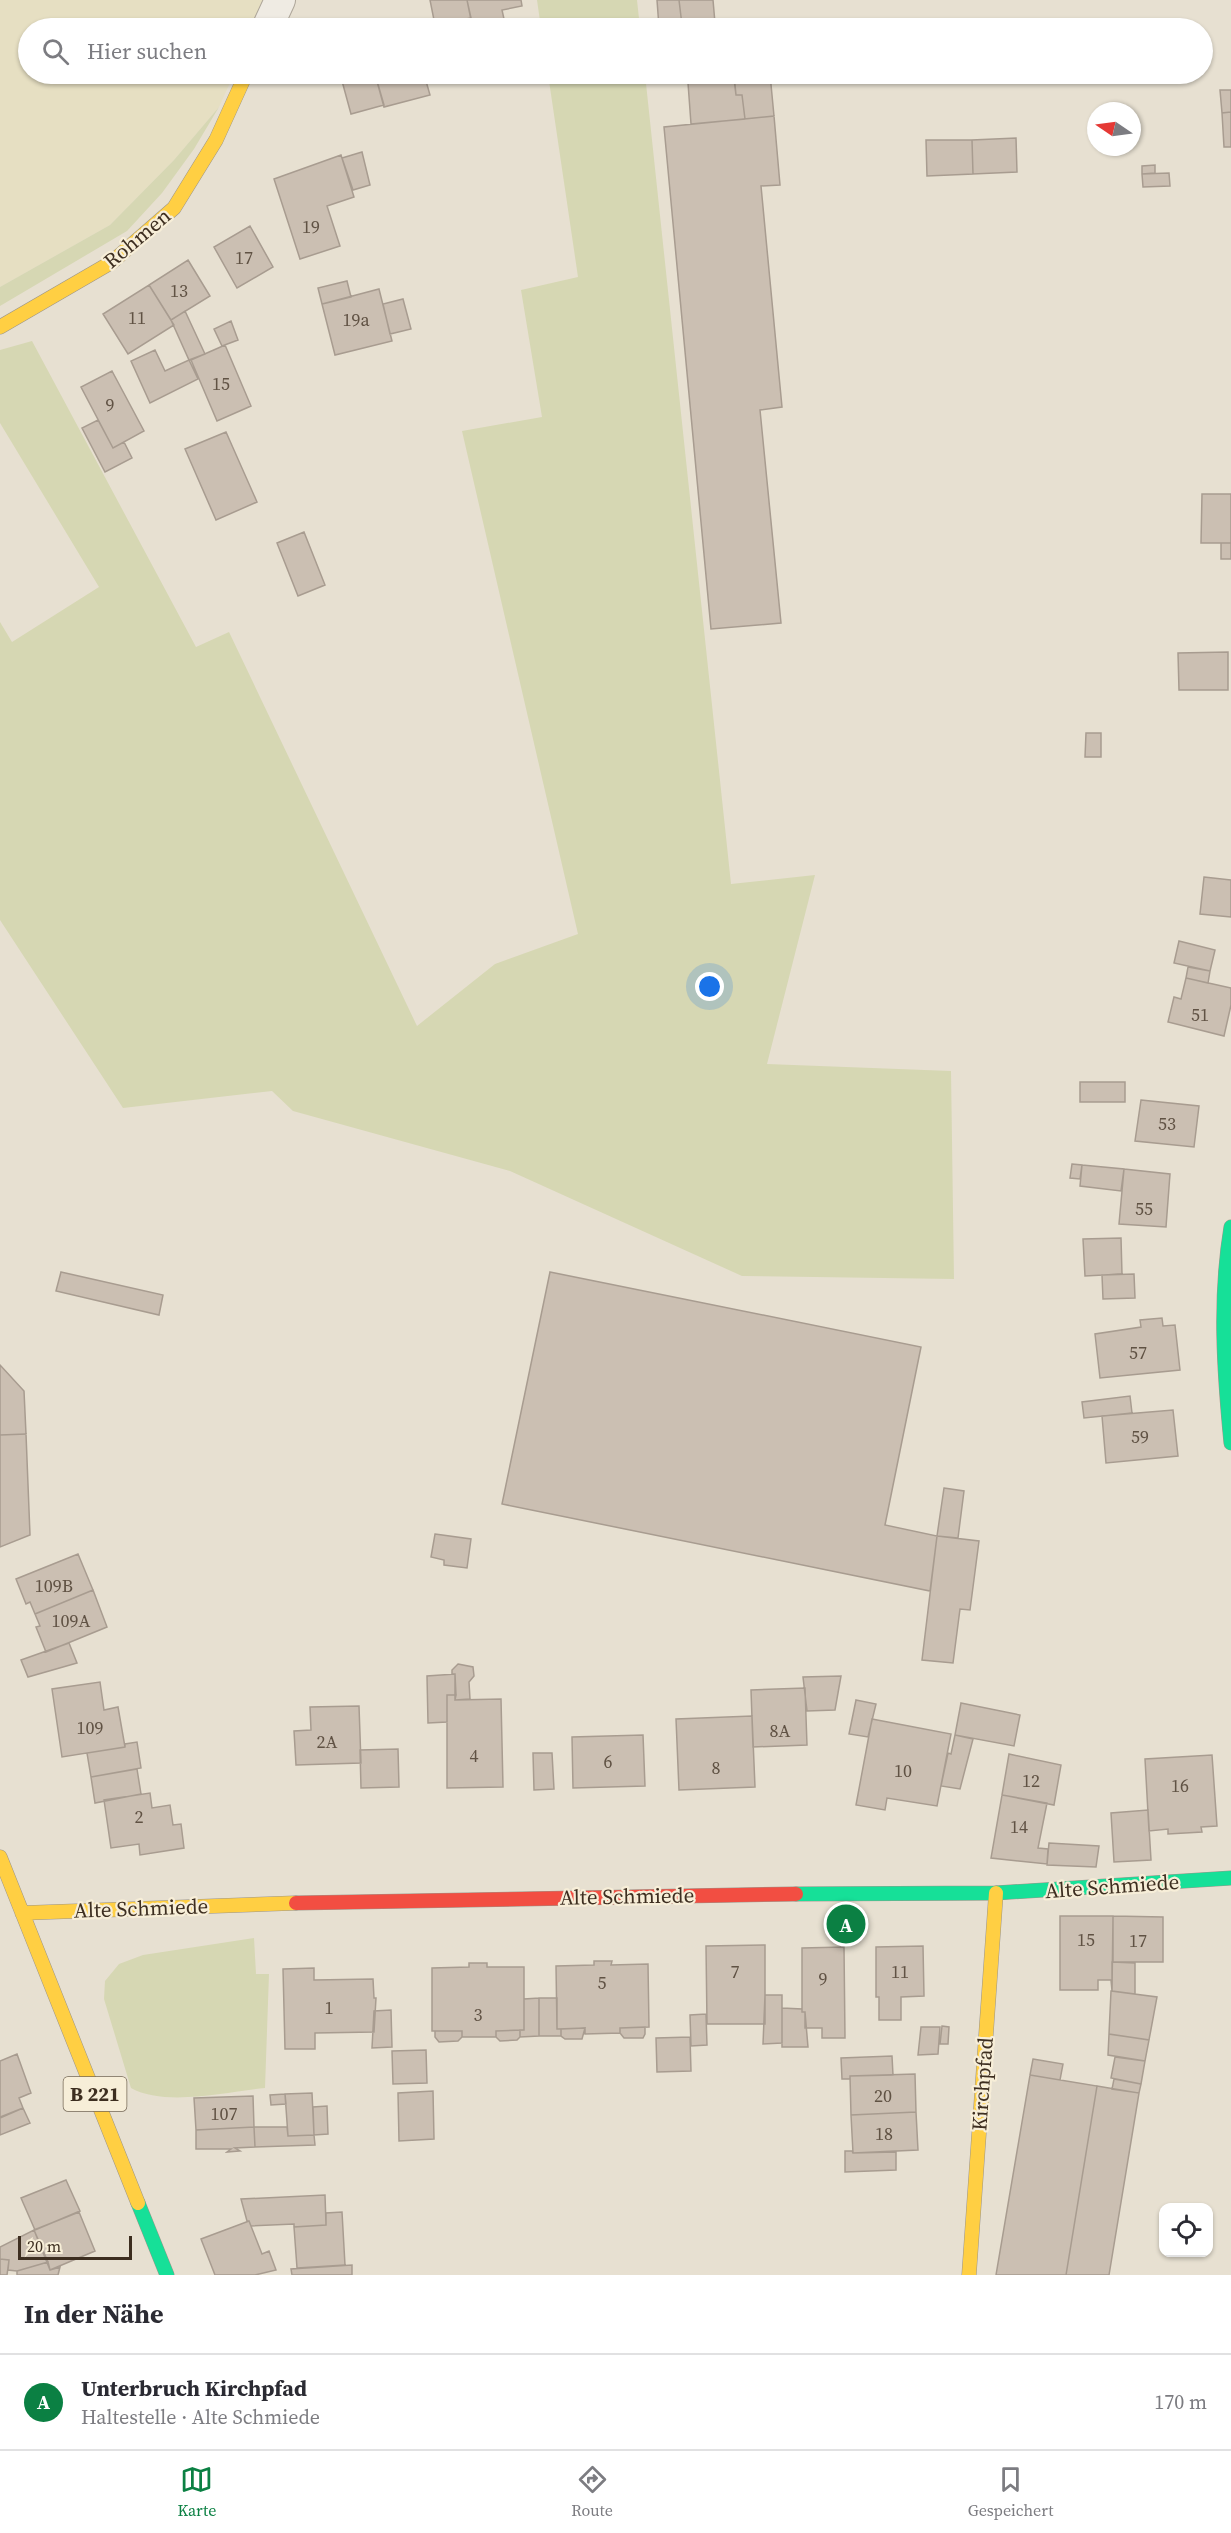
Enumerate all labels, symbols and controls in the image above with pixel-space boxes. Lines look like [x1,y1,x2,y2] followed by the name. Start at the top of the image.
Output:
[18,18,1213,84] search box
[39,35,72,68] icon: search
[87,36,207,66] text: Hier suchen
[1087,102,1141,156] north arrow
[97,201,177,275] street label: Rohmen
[302,214,320,239] house number: 19
[235,245,253,270] house number: 17
[170,278,188,303] house number: 13
[128,305,146,330] house number: 11
[342,307,370,332] house number: 19a
[212,371,230,396] house number: 15
[106,392,115,417] house number: 9
[695,972,724,1001] your location
[1191,1002,1209,1027] house number: 51
[1158,1111,1176,1136] house number: 53
[1135,1196,1153,1221] house number: 55
[1129,1340,1147,1365] house number: 57
[1131,1424,1149,1449] house number: 59
[35,1573,73,1598] house number: 109B
[52,1608,91,1633] house number: 109A
[77,1715,104,1740] house number: 109
[770,1718,791,1743] house number: 8A
[317,1729,338,1754] house number: 2A
[470,1743,479,1768] house number: 4
[604,1749,613,1774] house number: 6
[712,1755,721,1780] house number: 8
[894,1758,912,1783] house number: 10
[1022,1768,1040,1793] house number: 12
[1171,1773,1189,1798] house number: 16
[135,1804,144,1829] house number: 2
[1010,1814,1028,1839] house number: 14
[1044,1867,1180,1905] street label: Alte Schmiede
[559,1880,695,1912] street label: Alte Schmiede
[73,1891,209,1925] street label: Alte Schmiede
[826,1902,866,1946] pin: A
[1077,1927,1095,1952] house number: 15
[1129,1928,1147,1953] house number: 17
[731,1959,740,1984] house number: 7
[891,1959,909,1984] house number: 11
[819,1966,828,1991] house number: 9
[598,1970,607,1995] house number: 5
[325,1995,334,2020] house number: 1
[474,2002,483,2027] house number: 3
[964,2036,1000,2132] street label: Kirchpfad
[64,2077,127,2111] road number: B 221
[874,2083,892,2108] house number: 20
[211,2101,238,2126] house number: 107
[875,2121,893,2146] house number: 18
[1159,2203,1213,2257] map controls
[1159,2203,1213,2257] button: locate
[18,2233,132,2260] scale bar
[27,2235,61,2257] text: 20 m
[24,2296,164,2332] text: In der Nähe
[81,2373,307,2403] text: Unterbruch Kirchpfad
[37,2388,50,2416] text: A
[1154,2388,1207,2416] text: 170 m
[81,2403,320,2431] text: Haltestelle · Alte Schmiede
[177,2463,216,2521] tab: Karte
[571,2463,613,2521] tab: Route
[968,2463,1054,2521] tab: Gespeichert

